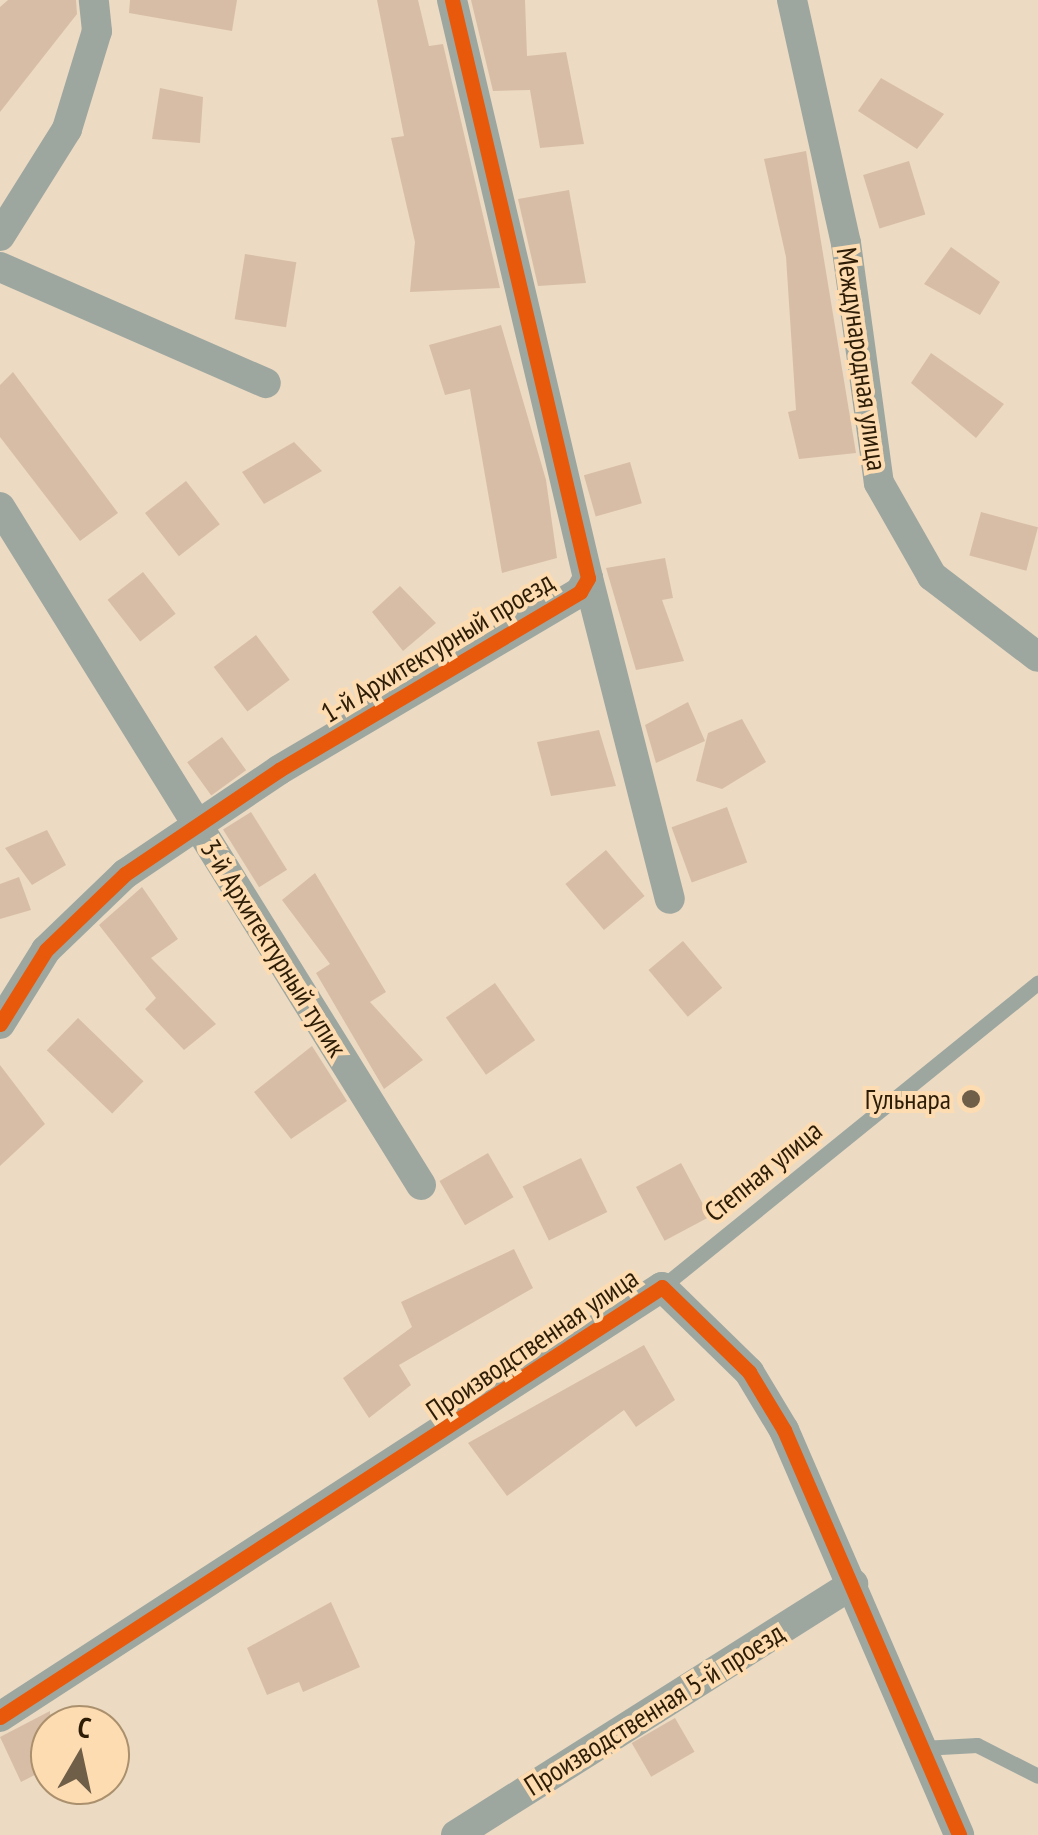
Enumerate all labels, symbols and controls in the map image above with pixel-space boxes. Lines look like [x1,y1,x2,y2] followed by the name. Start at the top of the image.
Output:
[830,245,894,473] street label: Международная улица
[314,564,560,730] street label: 1-й Архитектурный проезд
[193,833,355,1063] street label: 3-й Архитектурный тупик
[865,1082,951,1116] place label: Гульнара
[960,1088,982,1110] marker: Гульнара
[698,1114,828,1228] street label: Степная улица
[420,1261,644,1427] street label: Производственная улица
[518,1615,790,1803] street label: Производственная 5-й проезд
[30,1705,130,1805] north arrow
[75,1708,94,1746] text: С

